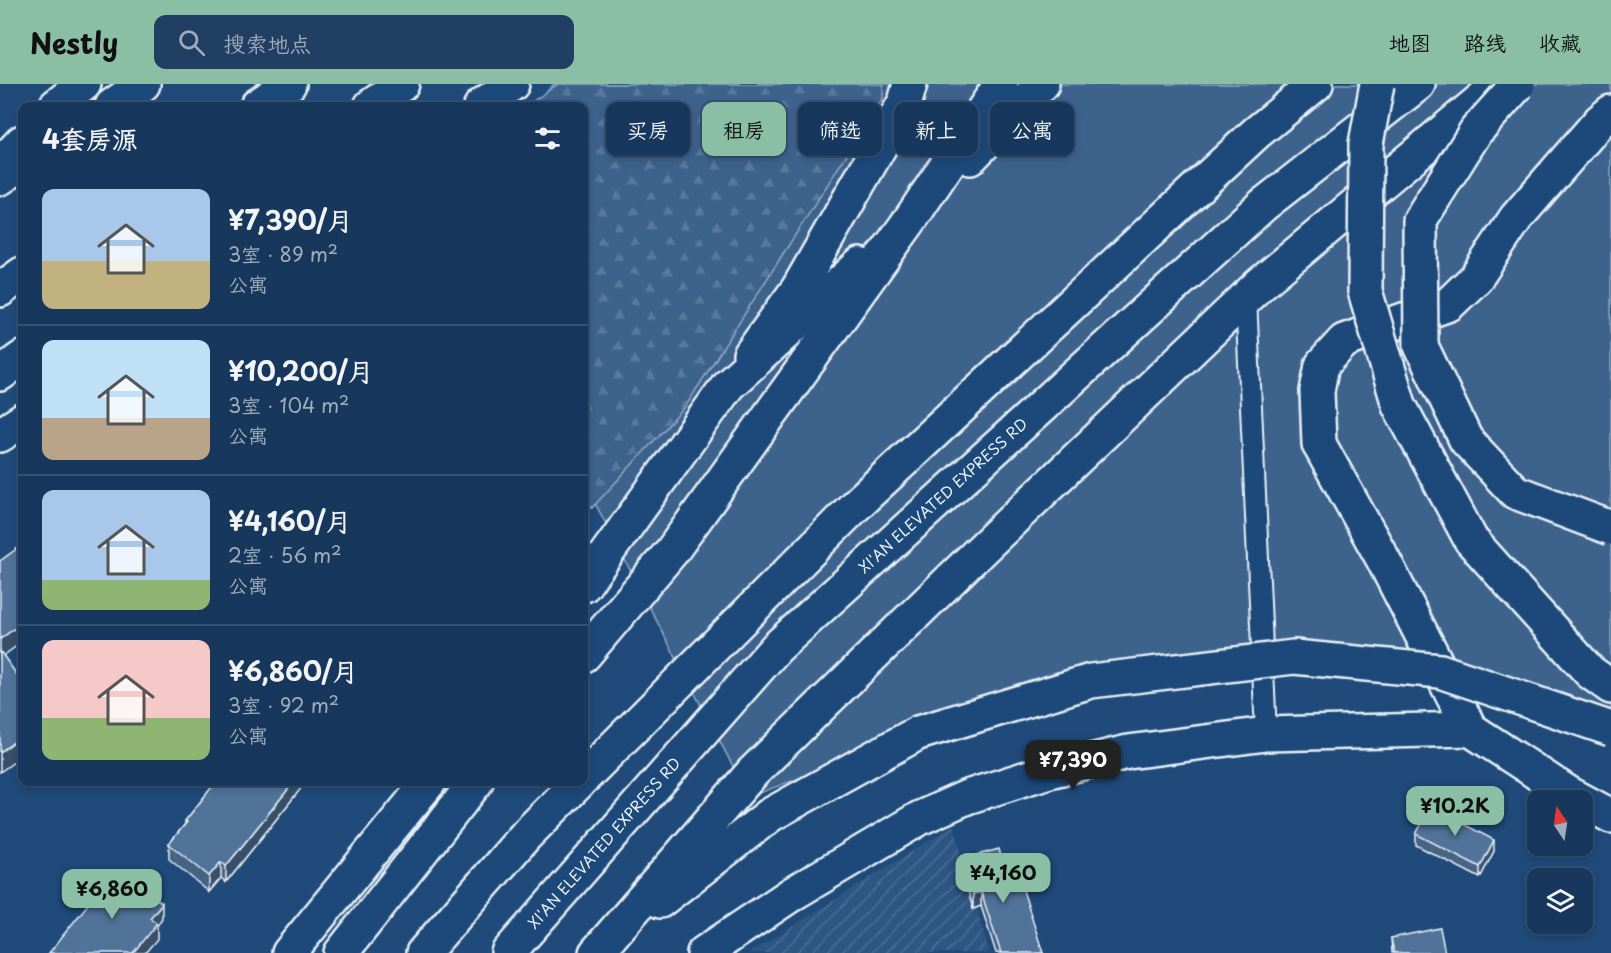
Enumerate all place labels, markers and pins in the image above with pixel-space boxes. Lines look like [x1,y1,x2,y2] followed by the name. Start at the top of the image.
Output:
[1024,740,1122,791] pin: ¥7,390
[1406,786,1504,837] pin: ¥10.2K
[954,853,1052,904] pin: ¥4,160
[63,869,161,920] pin: ¥6,860

